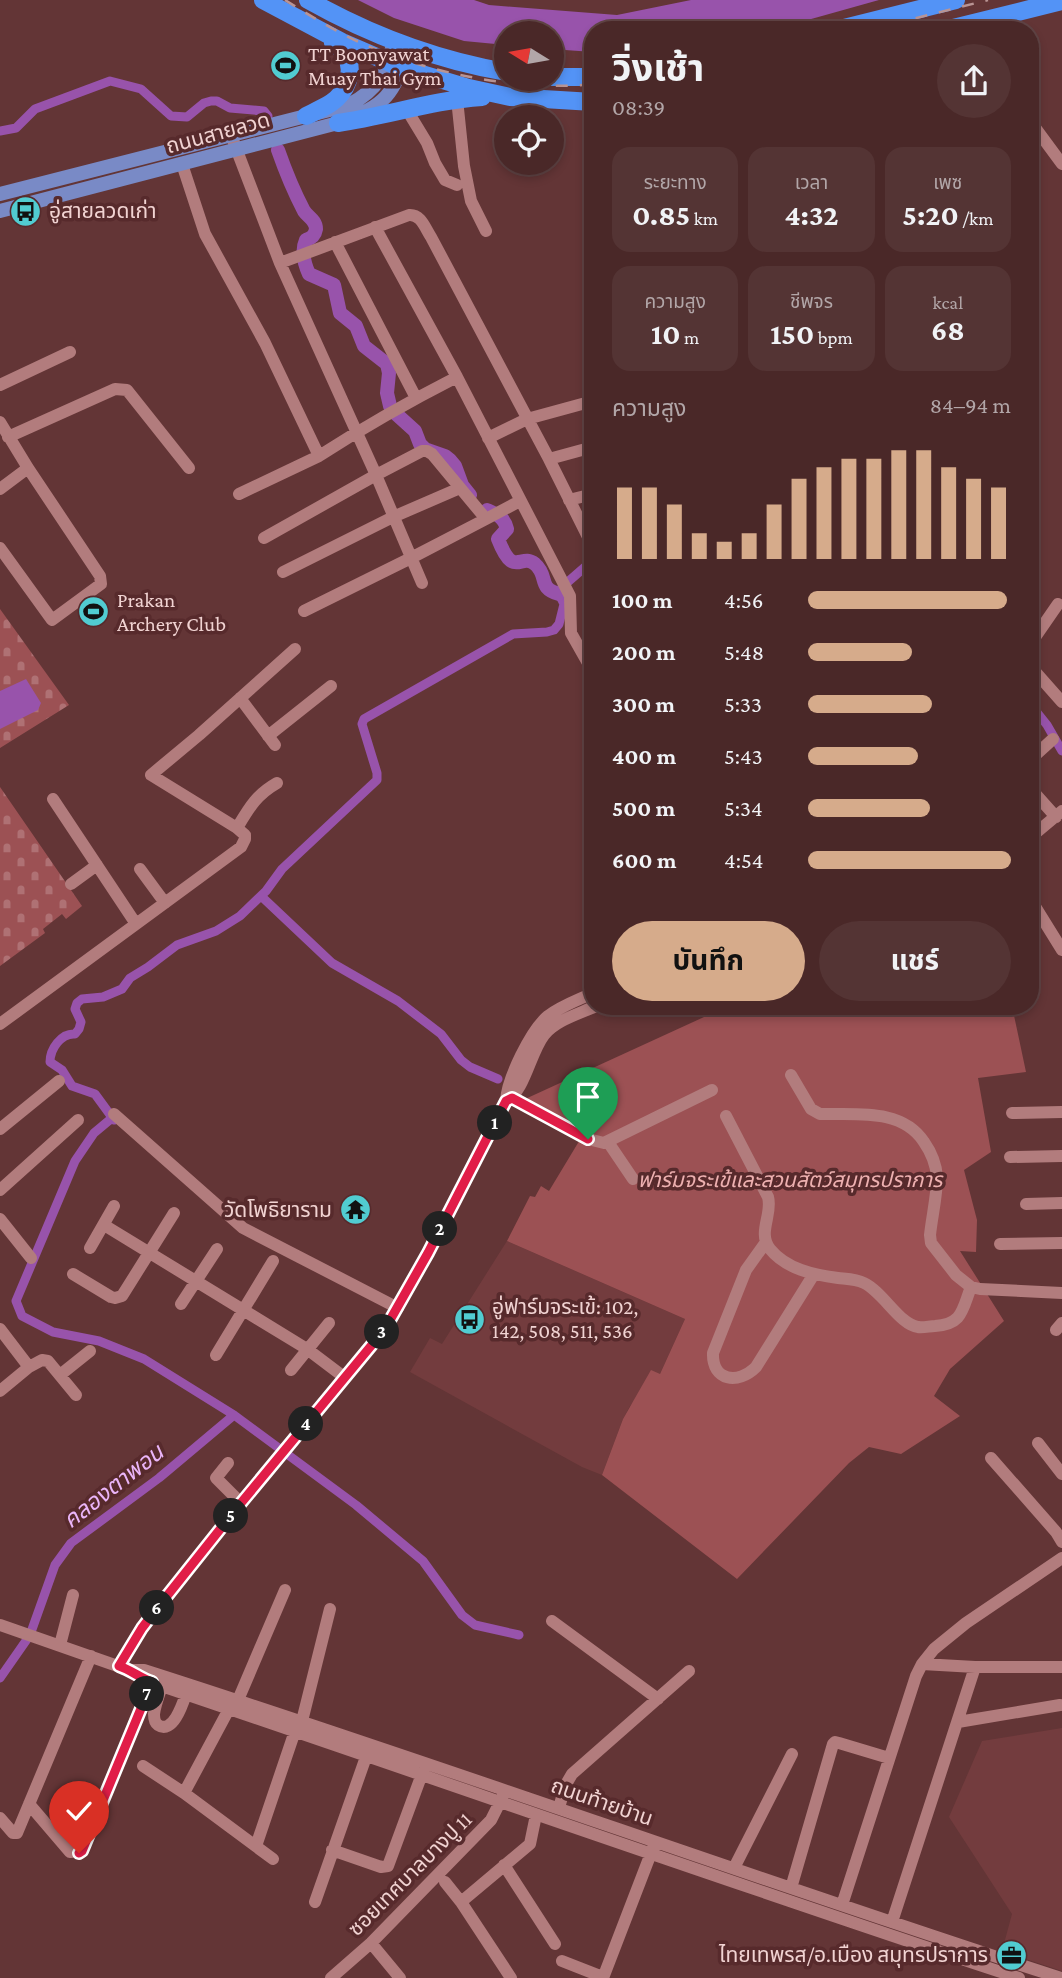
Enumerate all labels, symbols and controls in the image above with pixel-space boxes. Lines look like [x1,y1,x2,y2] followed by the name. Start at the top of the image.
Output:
[494,21,564,91] north arrow
[494,21,564,175] map controls
[308,42,441,90] place label: TT Boonyawat Muay Thai Gym
[937,44,1011,118] button: share
[612,47,704,89] text: วิ่งเช้า
[268,49,302,83] sports icon: TT Boonyawat Muay Thai Gym
[612,94,665,120] text: 08:39
[494,105,564,175] button: locate
[163,108,273,158] street label: ถนนสายลวด
[644,172,707,193] text: ระยะทาง
[795,172,828,193] text: เวลา
[933,172,962,193] text: เพซ
[9,194,43,228] bus stop icon: อู่สายลวดเก่า
[632,198,690,231] text: 0.85
[784,198,839,231] text: 4:32
[902,198,959,231] text: 5:20
[49,199,157,224] place label: อู่สายลวดเก่า
[690,208,718,229] text: km
[959,208,993,229] text: /km
[644,291,706,312] text: ความสูง
[790,291,833,312] text: ชีพจร
[933,292,963,313] text: kcal
[931,313,965,346] text: 68
[651,317,680,350] text: 10
[770,317,814,350] text: 150
[680,327,699,348] text: m
[814,327,853,348] text: bpm
[930,392,1011,418] text: 84–94 m
[612,395,686,421] text: ความสูง
[612,587,672,613] text: 100 m
[724,587,764,613] text: 4:56
[117,588,226,636] place label: Prakan Archery Club
[77,595,111,629] sports icon: Prakan Archery Club
[612,639,676,665] text: 200 m
[724,639,764,665] text: 5:48
[612,691,675,717] text: 300 m
[724,691,762,717] text: 5:33
[612,743,676,769] text: 400 m
[724,743,763,769] text: 5:43
[612,795,675,821] text: 500 m
[724,795,763,821] text: 5:34
[612,847,676,873] text: 600 m
[724,847,764,873] text: 4:54
[612,921,805,1001] button: บันทึก
[819,921,1011,1001] button: แชร์
[558,1067,618,1139] pin
[569,1078,607,1116] icon: arrive
[477,1106,512,1140] pin: 1
[491,1112,498,1133] text: 1
[638,1168,944,1193] park label: ฟาร์มจระเข้และสวนสัตว์สมุทรปราการ
[338,1193,372,1227] temple icon: วัดโพธิยาราม
[224,1198,332,1222] place label: วัดโพธิยาราม
[422,1212,458,1246] pin: 2
[435,1218,444,1239] text: 2
[492,1295,638,1343] place label: อู่ฟาร์มจระเข้: 102, 142, 508, 511, 536
[452,1302,486,1336] bus stop icon: อู่ฟาร์มจระเข้: 102, 142, 508, 511, 536
[364,1314,400,1350] pin: 3
[377,1321,386,1342] text: 3
[288,1406,324,1442] pin: 4
[300,1413,311,1434] text: 4
[58,1438,170,1533] water label: คลองตาพอน
[214,1498,248,1534] pin: 5
[226,1505,235,1526] text: 5
[140,1590,174,1626] pin: 6
[151,1597,162,1618] text: 6
[130,1676,164,1712] pin: 7
[142,1683,151,1704] text: 7
[548,1773,656,1831] street label: ถนนท้ายบ้าน
[49,1781,109,1853] pin
[60,1792,98,1830] icon: check
[343,1807,477,1941] street label: ซอยเทศบาลบางปู 11
[994,1938,1028,1972] office icon: ไทยเทพรส/อ.เมือง สมุทรปราการ
[718,1943,988,1968] place label: ไทยเทพรส/อ.เมือง สมุทรปราการ

